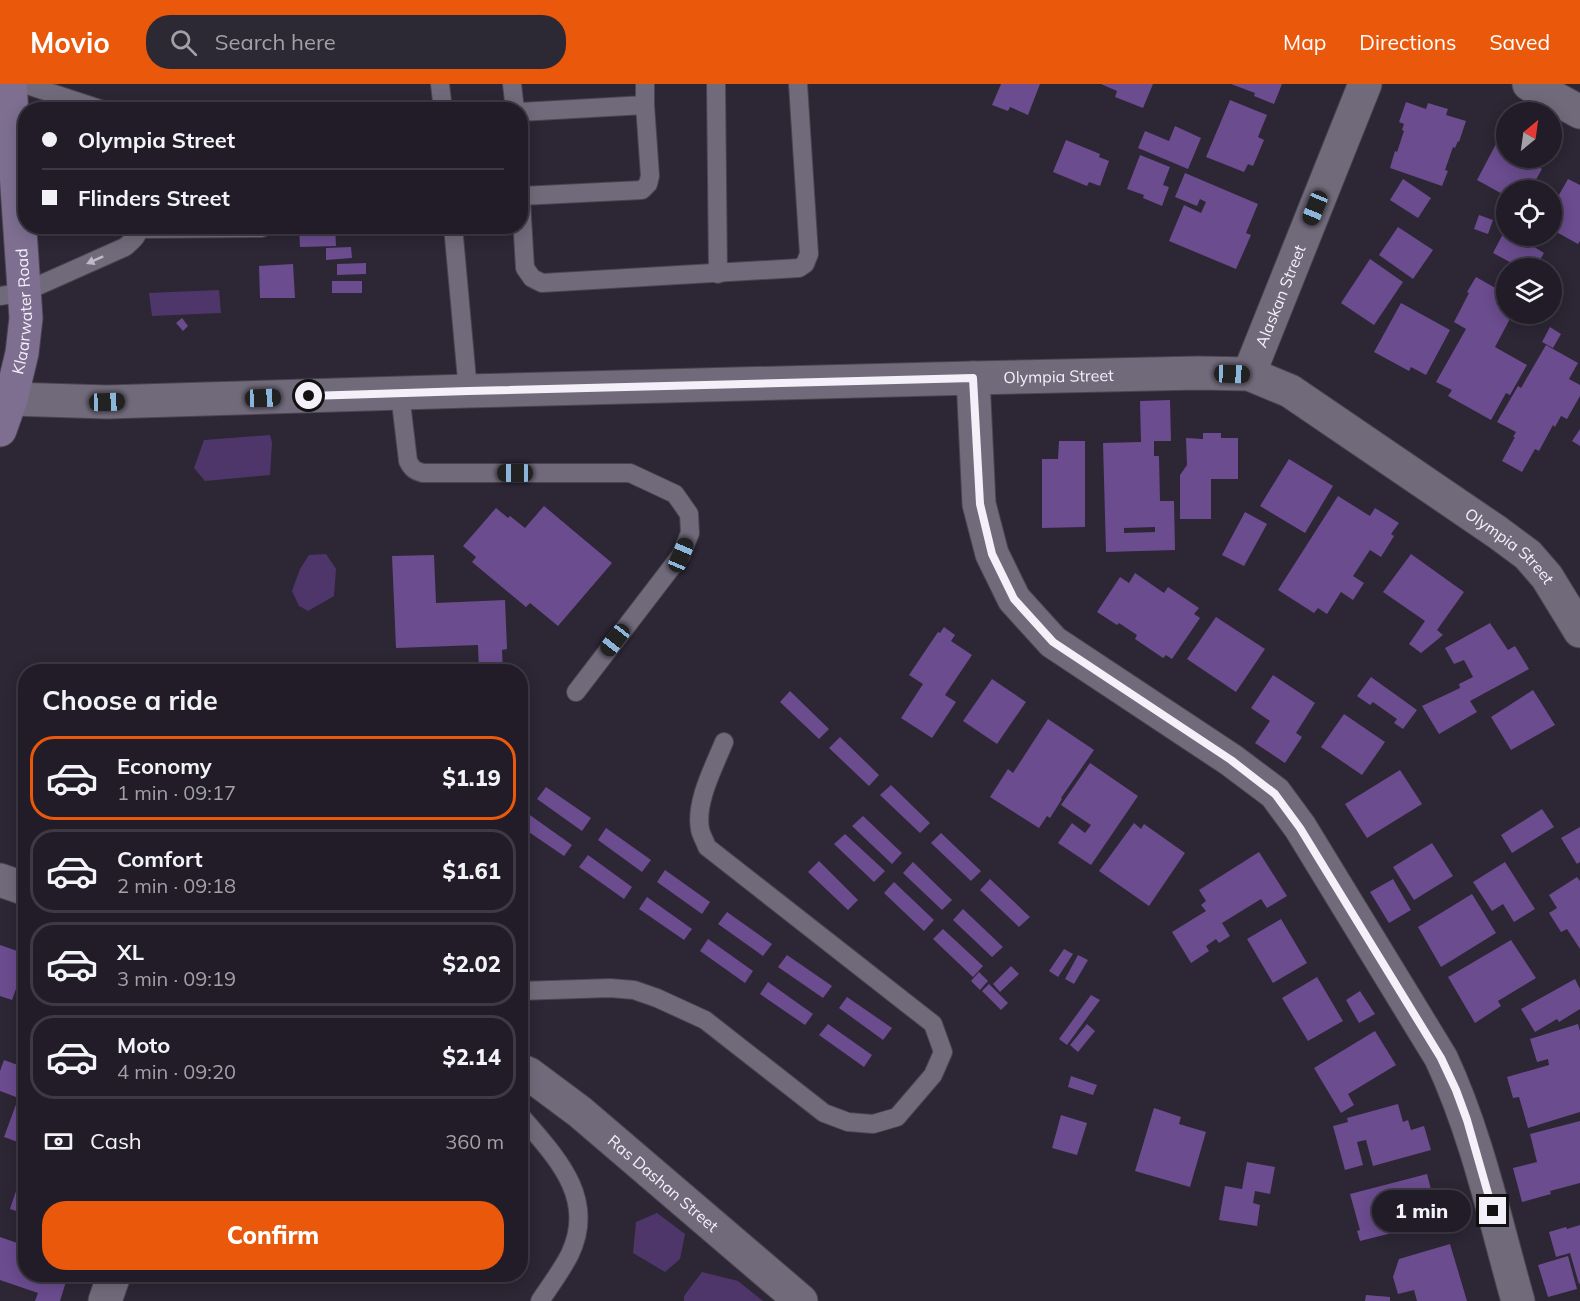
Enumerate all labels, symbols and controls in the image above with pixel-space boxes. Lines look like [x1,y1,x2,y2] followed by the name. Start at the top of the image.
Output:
[146,15,566,69] search box
[30,25,110,60] text: Movio
[167,26,200,59] icon: search
[215,28,336,56] text: Search here
[1283,29,1326,55] text: Map
[1359,29,1456,55] text: Directions
[1489,29,1550,55] text: Saved
[1496,102,1562,168] north arrow
[1496,102,1562,324] map controls
[78,126,235,154] text: Olympia Street
[1496,180,1562,246] button: locate
[78,184,230,212] text: Flinders Street
[1300,188,1330,228] car
[1251,241,1310,350] street label: Alaskan Street
[7,248,36,376] street label: Klaarwater Road
[86,255,104,265] one-way arrow
[1496,258,1562,324] button: layers
[1214,364,1250,384] car
[1003,365,1114,387] street label: Olympia Street
[295,382,322,409] route start
[245,388,281,408] car
[89,392,125,412] car
[497,464,533,482] car
[1461,503,1559,588] street label: Olympia Street
[666,535,696,575] car
[597,620,633,660] car
[42,683,218,717] text: Choose a ride
[45,751,99,805] icon: car
[117,752,212,780] text: Economy
[442,764,501,792] text: $1.19
[117,780,236,805] text: 1 min · 09:17
[45,844,99,898] icon: car
[117,845,203,873] text: Comfort
[442,857,501,885] text: $1.61
[117,873,236,898] text: 2 min · 09:18
[45,937,99,991] icon: car
[117,938,144,966] text: XL
[442,950,501,978] text: $2.02
[117,966,236,991] text: 3 min · 09:19
[45,1030,99,1084] icon: car
[117,1031,170,1059] text: Moto
[442,1043,501,1071] text: $2.14
[117,1059,236,1084] text: 4 min · 09:20
[42,1125,75,1158] icon: cash
[90,1127,142,1155] text: Cash
[445,1129,504,1154] text: 360 m
[604,1130,723,1236] street label: Ras Dashan Street
[1373,1190,1472,1232] callout: 1 min
[1479,1197,1506,1224] route end
[1395,1198,1448,1223] text: 1 min
[42,1201,504,1270] button: Confirm

